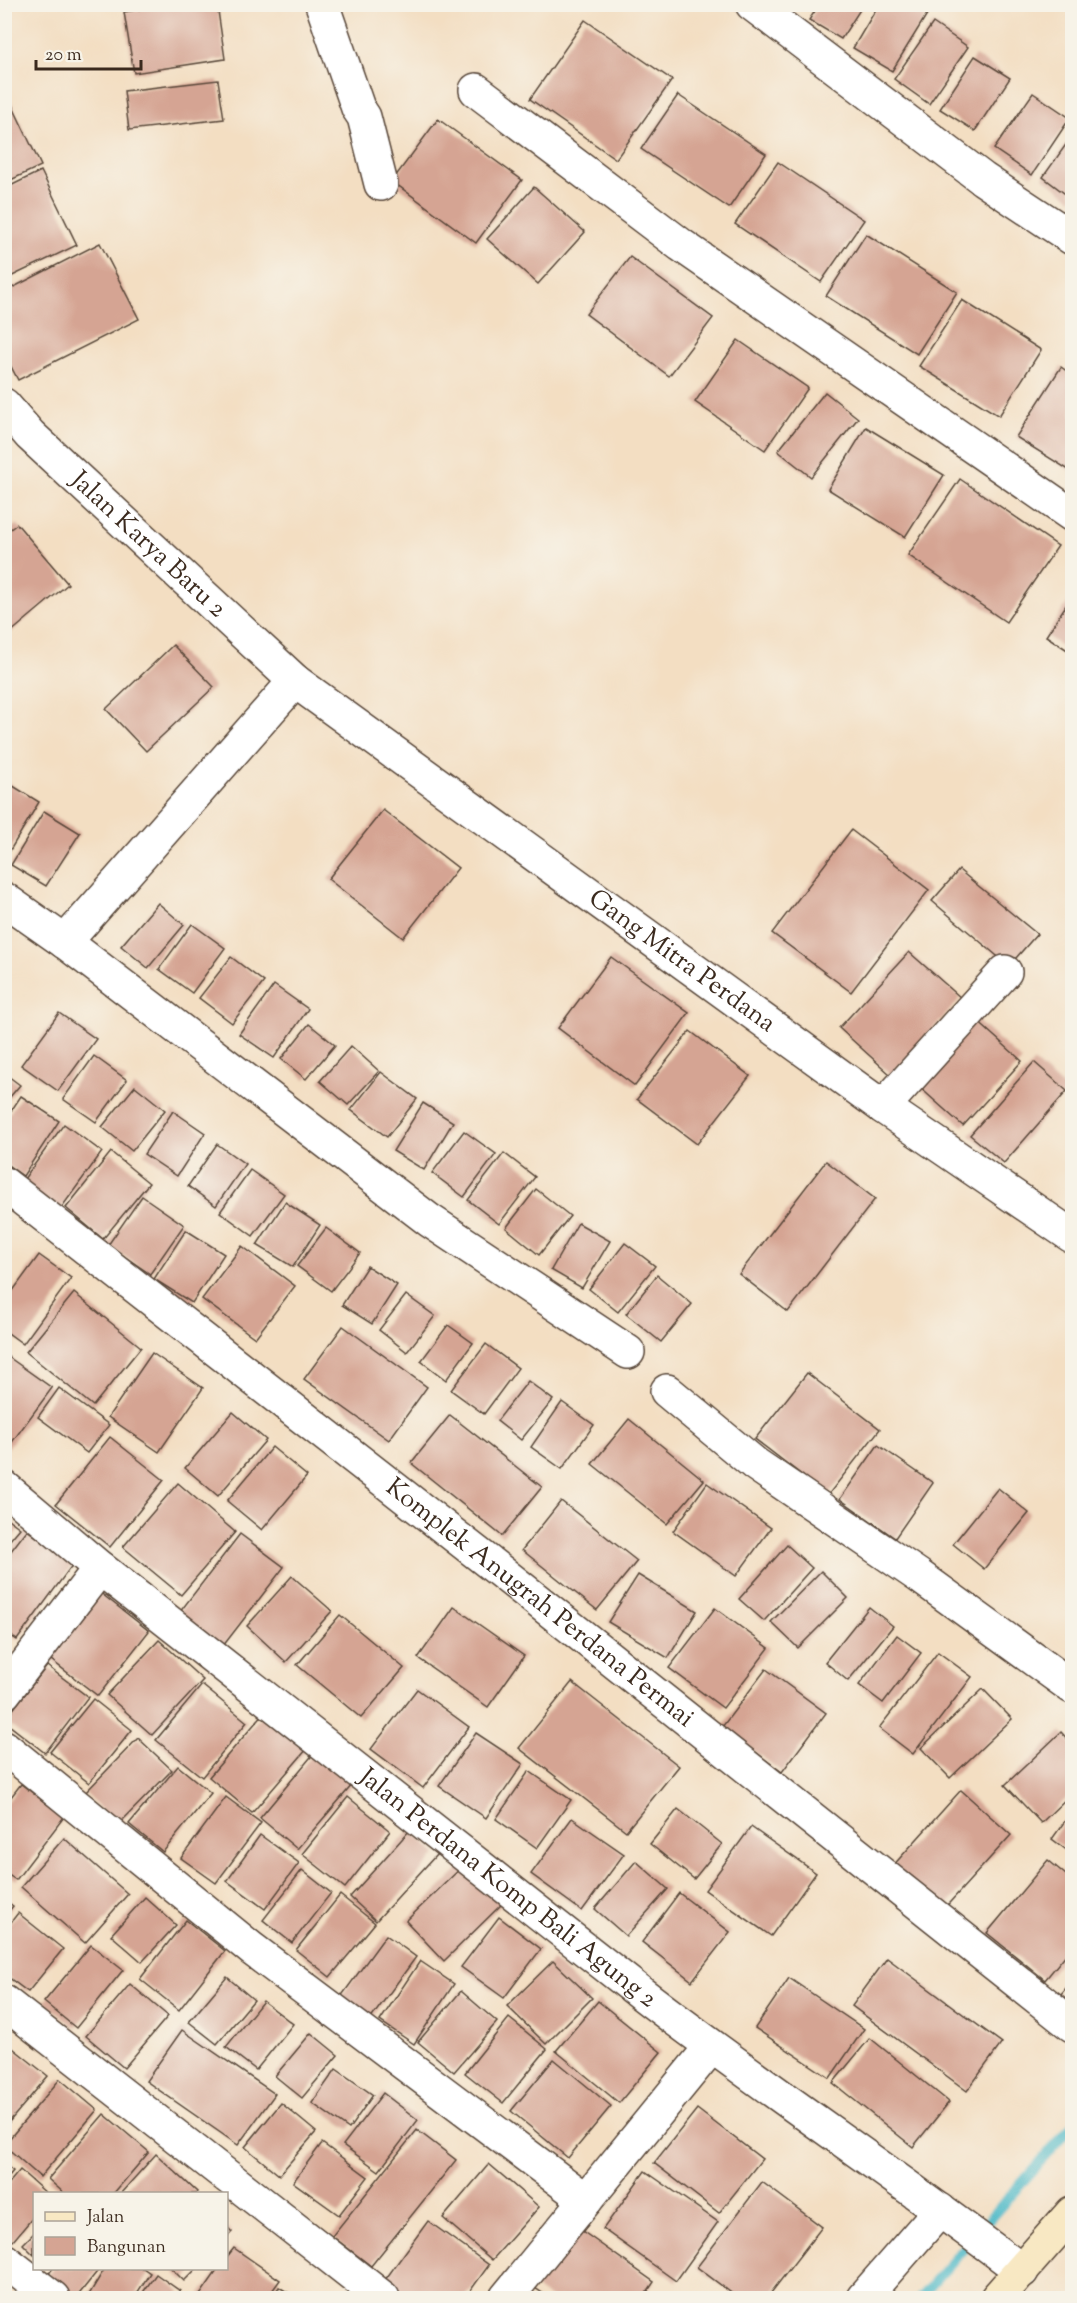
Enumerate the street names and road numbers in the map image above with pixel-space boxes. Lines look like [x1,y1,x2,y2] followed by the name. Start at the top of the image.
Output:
[61,461,234,627] street label: Jalan Karya Baru 2
[580,881,783,1042] street label: Gang Mitra Perdana
[377,1470,702,1737] street label: Komplek Anugrah Perdana Permai
[349,1758,664,2017] street label: Jalan Perdana Komp Bali Agung 2

